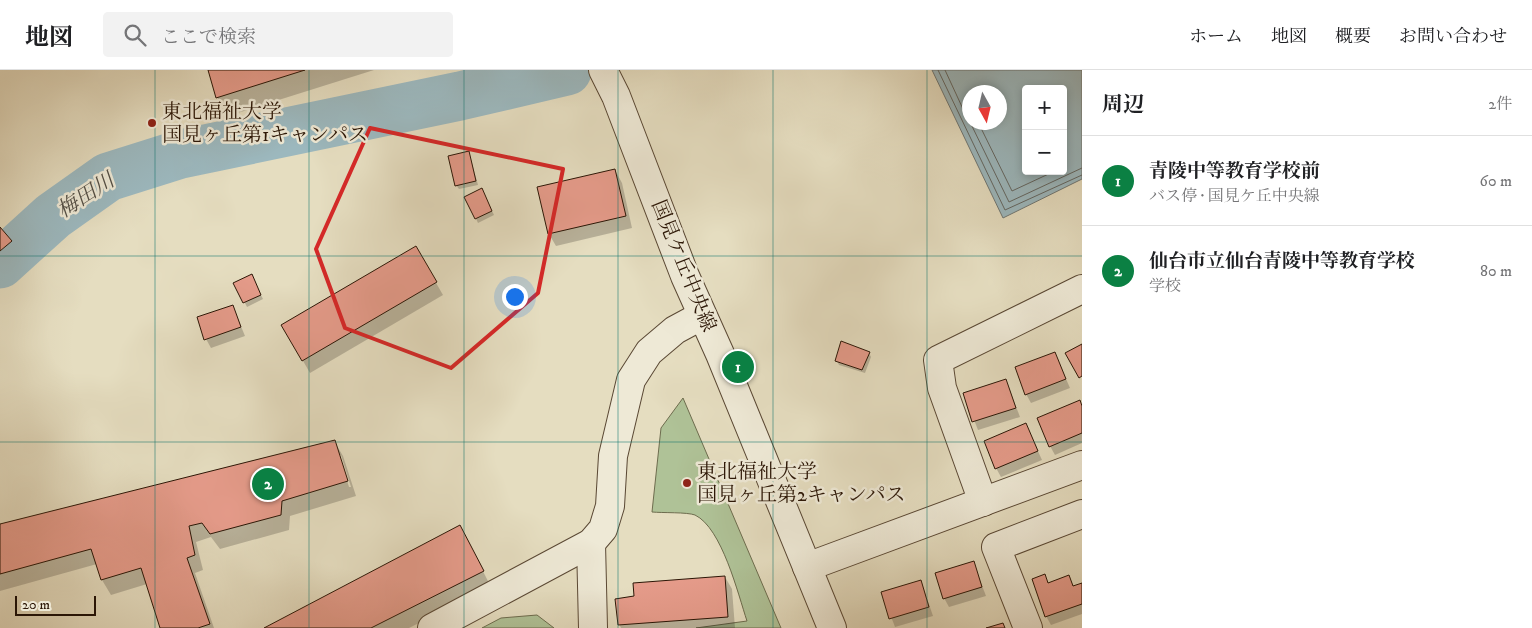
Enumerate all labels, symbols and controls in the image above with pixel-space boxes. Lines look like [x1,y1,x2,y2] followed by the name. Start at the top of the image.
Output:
[103,12,453,57] search box
[121,21,149,49] icon: search
[25,23,73,53] text: 地図
[161,26,256,49] text: ここで検索
[1189,26,1243,48] text: ホーム
[1271,26,1307,48] text: 地図
[1335,26,1371,48] text: 概要
[1399,26,1507,48] text: お問い合わせ
[962,85,1007,130] north arrow
[1022,85,1067,175] map controls
[1022,85,1067,130] button: +
[1102,92,1144,118] text: 周辺
[1488,94,1512,114] text: 2件
[162,100,368,148] place label: 東北福祉大学 国見ヶ丘第1キャンパス
[146,117,158,129] marker: 東北福祉大学 国見ヶ丘第1キャンパス
[1022,130,1067,175] button: −
[1149,160,1320,183] text: 青陵中等教育学校前
[53,167,121,224] water label: 梅田川
[1115,171,1121,191] text: 1
[1480,171,1512,191] text: 60 m
[1149,186,1320,206] text: バス停 · 国見ケ丘中央線
[645,196,721,336] street label: 国見ケ丘中央線
[1149,250,1415,273] text: 仙台市立仙台青陵中等教育学校
[1114,261,1122,281] text: 2
[1480,261,1512,281] text: 80 m
[1149,276,1181,296] text: 学校
[502,284,528,310] your location
[722,348,754,386] pin: 1
[697,460,905,508] place label: 東北福祉大学 国見ヶ丘第2キャンパス
[252,465,284,503] pin: 2
[681,477,693,489] marker: 東北福祉大学 国見ヶ丘第2キャンパス
[15,593,96,616] scale bar
[22,596,50,614] text: 20 m

